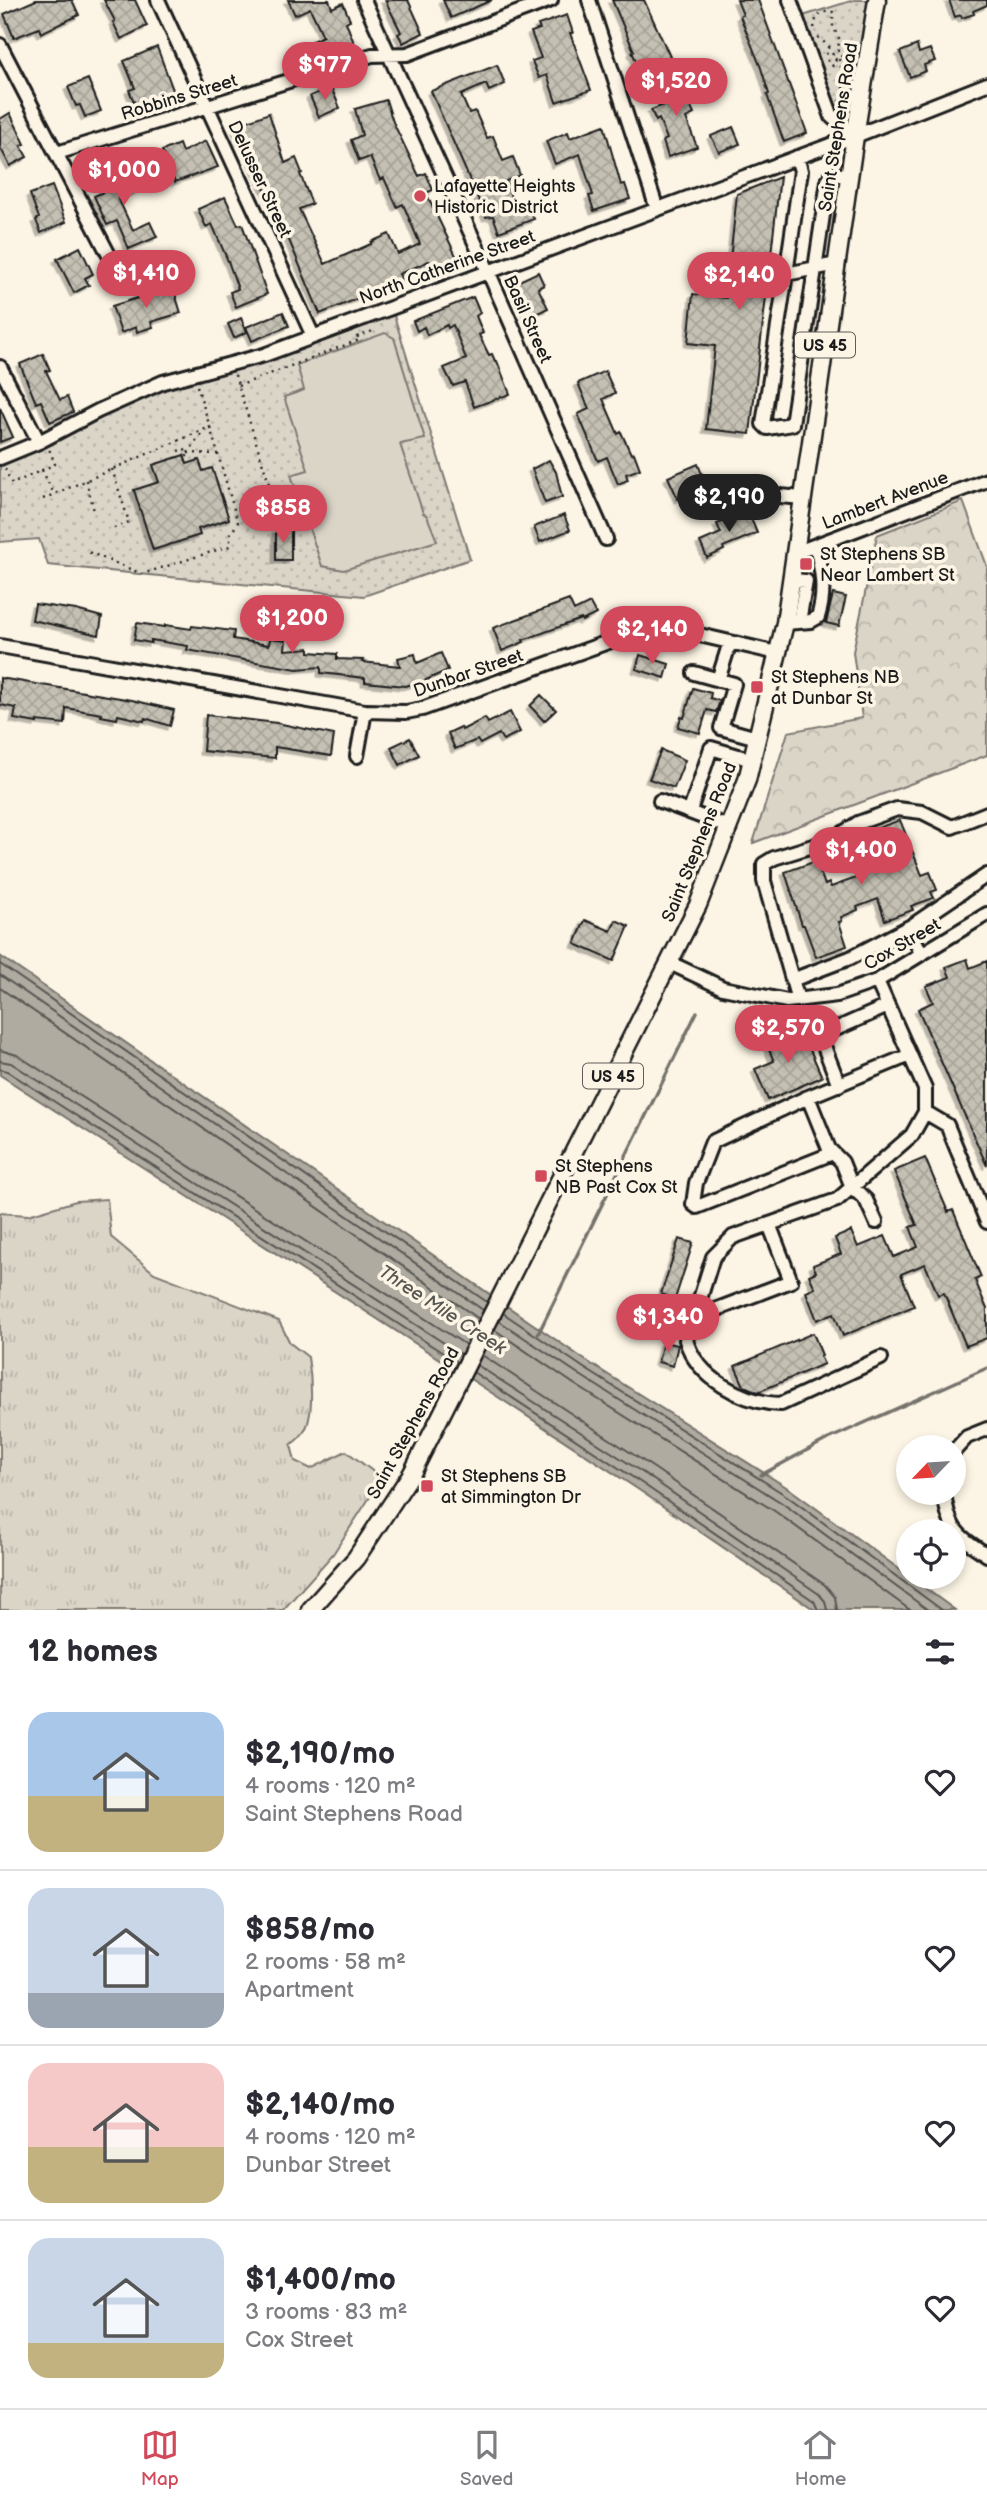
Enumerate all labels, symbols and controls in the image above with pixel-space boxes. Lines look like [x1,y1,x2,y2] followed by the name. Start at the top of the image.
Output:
[815,41,862,213] street label: Saint Stephens Road
[284,42,366,102] pin: $977
[298,51,352,79] text: $977
[619,58,733,118] pin: $1,520
[641,67,711,95] text: $1,520
[118,70,240,125] street label: Robbins Street
[223,117,296,241] street label: Delusser Street
[67,148,181,207] pin: $1,000
[88,156,160,184] text: $1,000
[434,176,576,218] place label: Lafayette Heights Historic District
[412,188,428,204] marker: Lafayette Heights Historic District
[356,226,538,309] street label: North Catherine Street
[89,250,203,310] pin: $1,410
[682,252,796,312] pin: $2,140
[112,259,180,287] text: $1,410
[703,261,775,289] text: $2,140
[499,272,556,367] street label: Basil Street
[795,332,855,358] road number: US 45
[819,467,951,534] street label: Lambert Avenue
[672,475,786,534] pin: $2,190
[693,483,765,511] text: $2,190
[242,486,324,545] pin: $858
[255,494,311,522] text: $858
[820,544,955,586] place label: St Stephens SB Near Lambert St
[798,556,814,572] marker: St Stephens SB Near Lambert St
[235,596,349,655] pin: $1,200
[256,604,328,632] text: $1,200
[595,606,709,666] pin: $2,140
[616,615,688,643] text: $2,140
[411,645,526,702] street label: Dunbar Street
[771,667,899,709] place label: St Stephens NB at Dunbar St
[749,679,765,695] marker: St Stephens NB at Dunbar St
[658,759,741,925] street label: Saint Stephens Road
[804,828,918,887] pin: $1,400
[825,836,897,864] text: $1,400
[860,914,945,975] street label: Cox Street
[731,1006,845,1065] pin: $2,570
[751,1014,825,1042] text: $2,570
[583,1064,643,1088] road number: US 45
[555,1156,678,1198] place label: St Stephens NB Past Cox St
[533,1168,549,1184] marker: St Stephens NB Past Cox St
[374,1260,511,1360] water label: Three Mile Creek
[611,1294,725,1354] pin: $1,340
[632,1303,704,1331] text: $1,340
[363,1344,464,1503] street label: Saint Stephens Road
[896,1435,966,1505] north arrow
[896,1435,966,1589] map controls
[441,1466,581,1508] place label: St Stephens SB at Simmington Dr
[419,1478,435,1494] marker: St Stephens SB at Simmington Dr
[896,1519,966,1589] button: locate
[921,1633,959,1671] icon: filters
[28,1634,158,1670] text: 12 homes
[245,1736,395,1772] text: $2,190/mo
[84,1740,168,1824] icon: home
[921,1763,959,1801] icon: heart
[245,1772,416,1800] text: 4 rooms · 120 m²
[245,1800,463,1828] text: Saint Stephens Road
[245,1912,375,1948] text: $858/mo
[84,1916,168,2000] icon: home
[921,1939,959,1977] icon: heart
[245,1948,406,1976] text: 2 rooms · 58 m²
[245,1976,354,2004] text: Apartment
[245,2087,395,2123] text: $2,140/mo
[84,2091,168,2175] icon: home
[921,2114,959,2152] icon: heart
[245,2123,416,2151] text: 4 rooms · 120 m²
[245,2151,391,2179] text: Dunbar Street
[245,2262,396,2298] text: $1,400/mo
[84,2266,168,2350] icon: home
[921,2289,959,2327] icon: heart
[245,2298,407,2326] text: 3 rooms · 83 m²
[245,2326,353,2354] text: Cox Street
[141,2426,179,2491] tab: Map
[460,2426,513,2491] tab: Saved
[795,2426,846,2491] tab: Home

